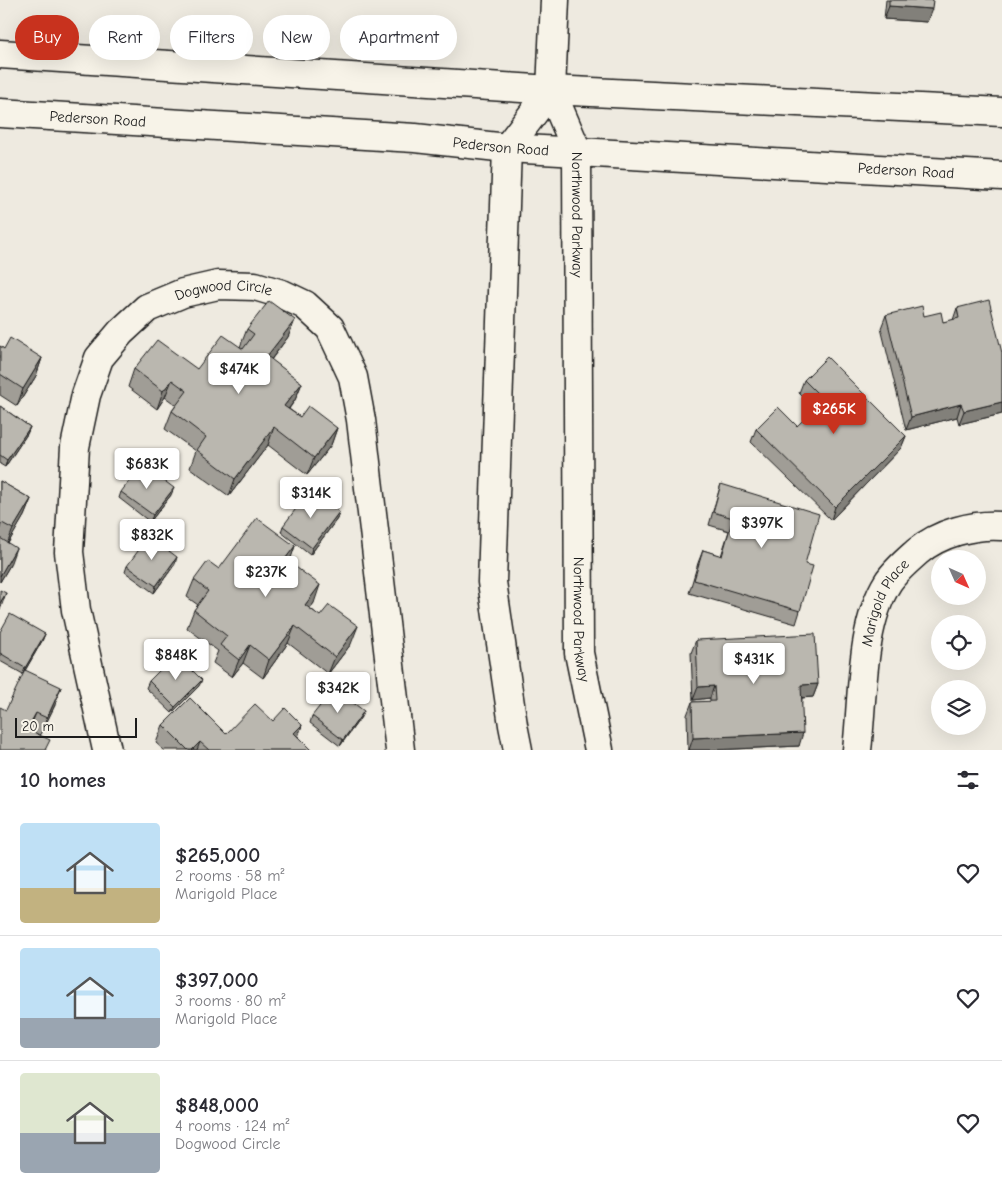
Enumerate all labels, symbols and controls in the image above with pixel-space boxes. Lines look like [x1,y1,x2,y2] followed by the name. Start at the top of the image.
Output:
[15,15,79,60] chip: Buy
[89,15,160,60] chip: Rent
[170,15,253,60] chip: Filters
[263,15,330,60] chip: New
[340,15,457,60] chip: Apartment
[49,107,147,131] street label: Pederson Road
[452,133,549,159] street label: Pederson Road
[568,152,587,278] street label: Northwood Parkway
[857,159,955,182] street label: Pederson Road
[172,276,275,305] street label: Dogwood Circle
[204,352,274,395] pin: $474K
[219,360,259,378] text: $474K
[799,392,869,435] pin: $265K
[812,400,856,418] text: $265K
[112,448,182,490] pin: $683K
[125,455,169,473] text: $683K
[276,476,346,519] pin: $314K
[291,484,331,502] text: $314K
[727,506,797,549] pin: $397K
[741,514,783,532] text: $397K
[117,518,187,561] pin: $832K
[131,526,173,544] text: $832K
[931,550,986,605] north arrow
[931,550,986,735] map controls
[858,555,913,648] street label: Marigold Place
[231,556,301,598] pin: $237K
[570,557,594,684] street label: Northwood Parkway
[245,563,287,581] text: $237K
[931,615,986,670] button: locate
[141,638,211,681] pin: $848K
[719,642,789,685] pin: $431K
[155,646,197,664] text: $848K
[734,650,774,668] text: $431K
[303,672,373,714] pin: $342K
[317,679,359,697] text: $342K
[931,680,986,735] button: layers
[15,715,138,738] scale bar
[22,718,54,735] text: 20 m
[954,766,982,794] icon: filters
[20,768,106,792] text: 10 homes
[60,843,120,903] icon: home
[175,843,260,867] text: $265,000
[954,859,982,887] icon: heart
[175,867,285,885] text: 2 rooms · 58 m²
[175,885,277,903] text: Marigold Place
[60,968,120,1028] icon: home
[175,968,258,992] text: $397,000
[954,984,982,1012] icon: heart
[175,992,285,1010] text: 3 rooms · 80 m²
[175,1010,277,1028] text: Marigold Place
[60,1093,120,1153] icon: home
[175,1093,259,1117] text: $848,000
[954,1109,982,1137] icon: heart
[175,1117,289,1135] text: 4 rooms · 124 m²
[175,1135,281,1153] text: Dogwood Circle

